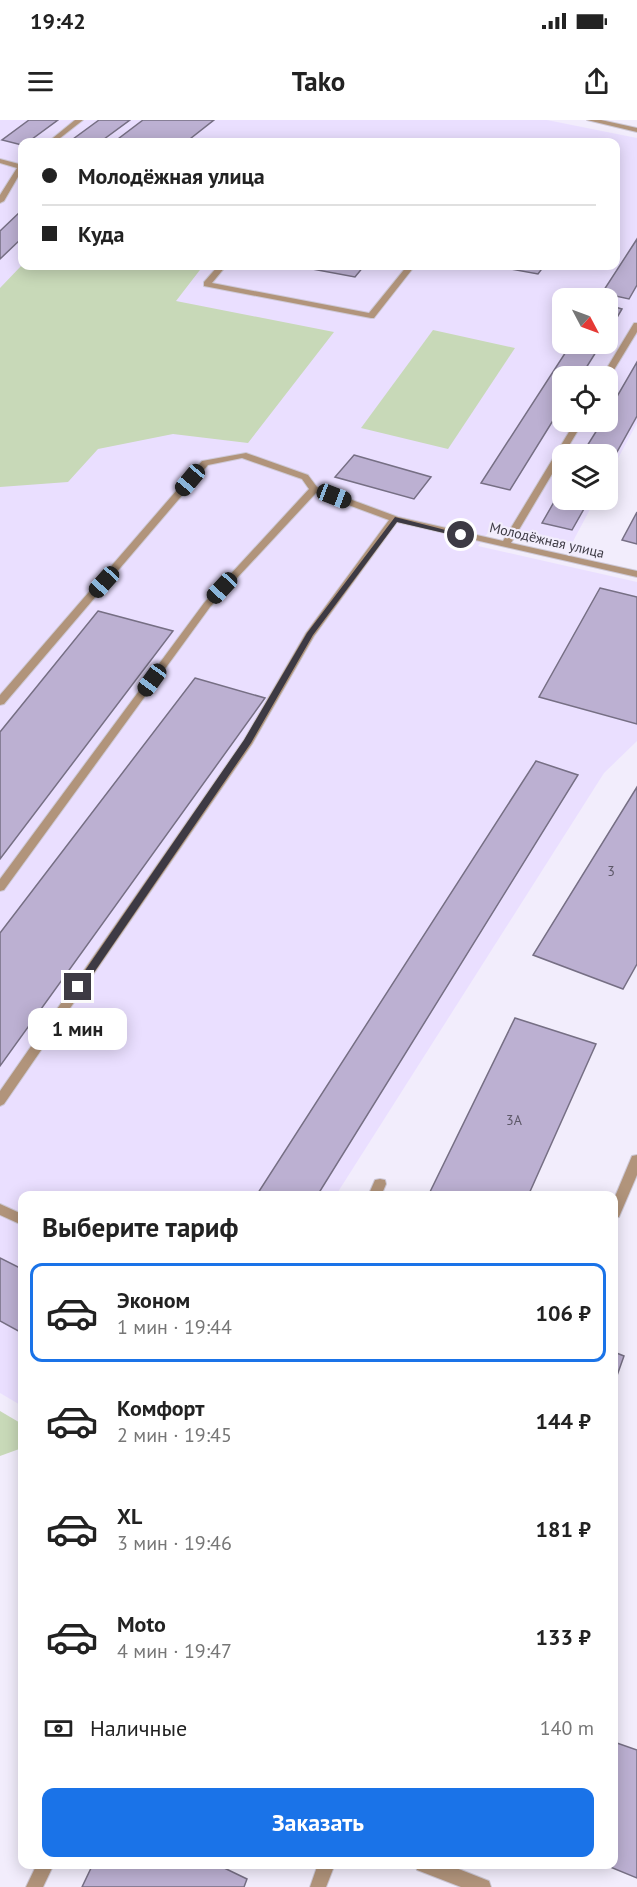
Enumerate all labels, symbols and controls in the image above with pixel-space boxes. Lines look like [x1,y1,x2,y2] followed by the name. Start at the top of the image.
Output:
[30,7,86,35] text: 19:42
[292,64,345,98] text: Tako
[24,65,57,98] icon: menu
[580,65,613,98] icon: share
[78,162,265,190] text: Молодёжная улица
[78,220,125,248] text: Куда
[552,288,618,354] north arrow
[552,288,618,510] map controls
[552,366,618,432] button: locate
[552,444,618,510] button: layers
[172,460,208,500] car
[314,481,354,511] car
[488,518,606,562] street label: Молодёжная улица
[447,521,474,548] route start
[85,563,123,601] car
[203,569,241,607] car
[134,660,170,700] car
[607,862,615,880] house number: 3
[64,973,91,1000] route end
[28,1008,128,1050] callout: 1 мин
[52,1016,103,1042] text: 1 мин
[506,1111,523,1129] house number: 3А
[42,1210,238,1244] text: Выберите тариф
[45,1286,99,1340] icon: car
[117,1286,190,1314] text: Эконом
[536,1299,591,1327] text: 106 ₽
[117,1314,232,1340] text: 1 мин · 19:44
[45,1394,99,1448] icon: car
[117,1394,205,1422] text: Комфорт
[536,1407,591,1435] text: 144 ₽
[117,1422,232,1448] text: 2 мин · 19:45
[45,1502,99,1556] icon: car
[117,1502,142,1530] text: XL
[536,1515,591,1543] text: 181 ₽
[117,1530,232,1556] text: 3 мин · 19:46
[45,1610,99,1664] icon: car
[117,1610,166,1638] text: Moto
[536,1623,591,1651] text: 133 ₽
[117,1638,232,1664] text: 4 мин · 19:47
[42,1712,75,1745] icon: cash
[90,1714,187,1742] text: Наличные
[540,1715,594,1741] text: 140 m
[42,1788,594,1857] button: Заказать

